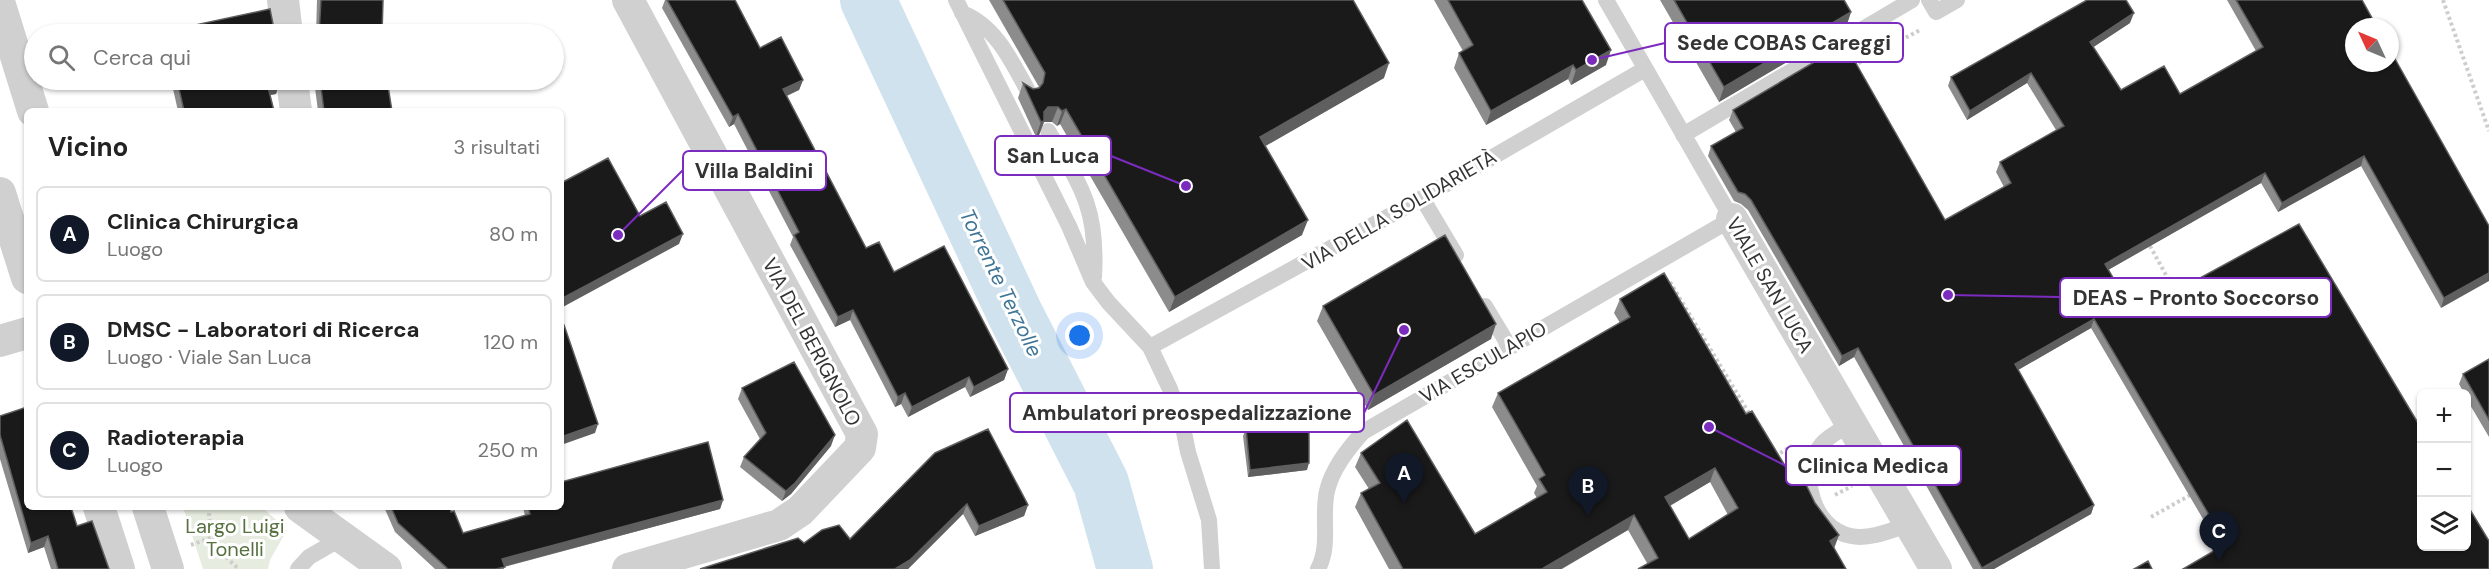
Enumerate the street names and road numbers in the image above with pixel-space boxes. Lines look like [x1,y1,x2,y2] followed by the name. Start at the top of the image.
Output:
[1297,144,1501,276] street label: VIA DELLA SOLIDARIETÀ
[1721,212,1819,358] street label: VIALE SAN LUCA
[757,253,867,431] street label: VIA DEL BERIGNOLO
[1415,315,1551,409] street label: VIA ESCULAPIO

